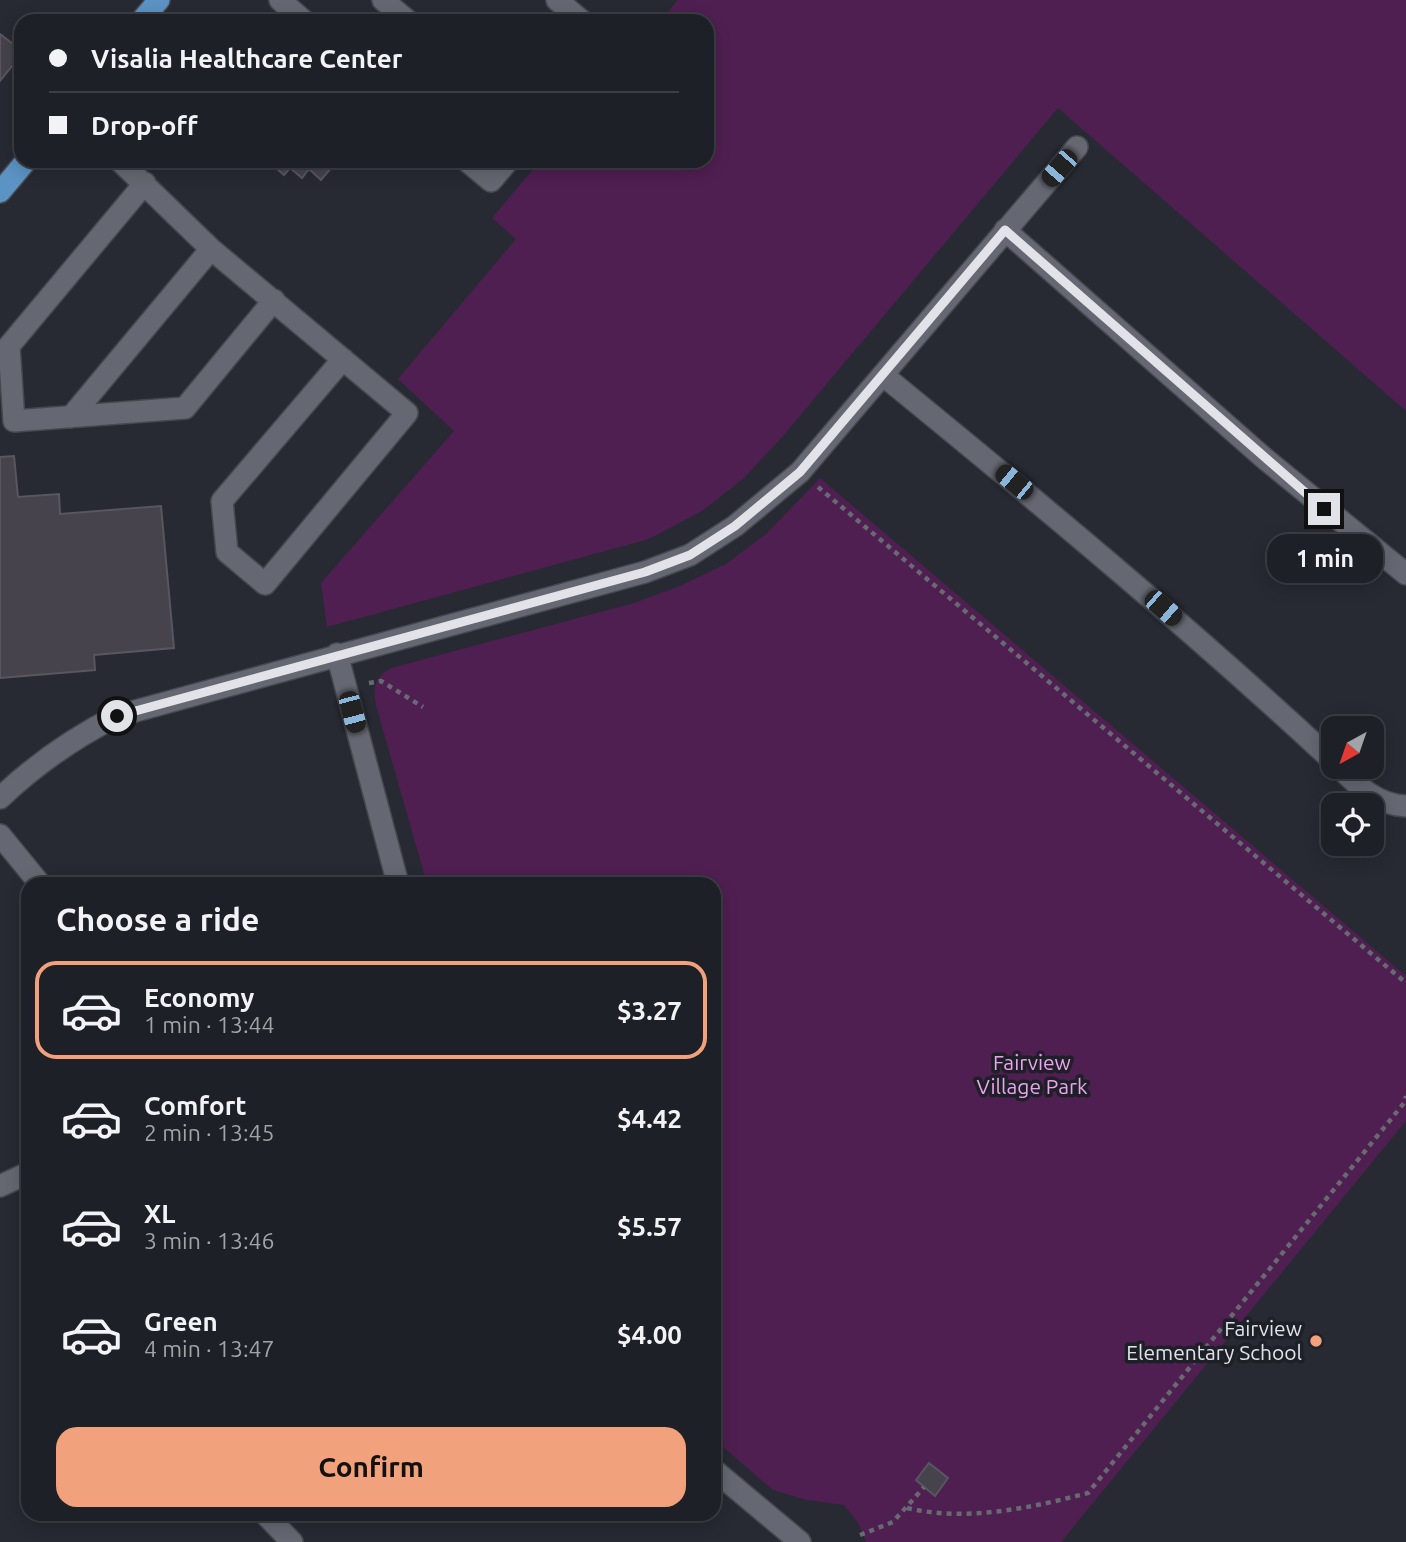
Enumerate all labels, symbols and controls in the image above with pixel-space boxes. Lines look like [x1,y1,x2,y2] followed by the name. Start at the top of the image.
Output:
[91,44,402,73] text: Visalia Healthcare Center
[91,111,198,140] text: Drop-off
[1038,145,1081,191] car
[992,461,1037,503] car
[1308,493,1340,525] route end
[1266,534,1382,582] callout: 1 min
[1296,546,1354,571] text: 1 min
[1141,586,1186,630] car
[337,689,368,735] car
[101,700,133,732] route start
[1321,716,1384,779] north arrow
[1321,716,1384,856] map controls
[1321,793,1384,856] button: locate
[56,901,259,937] text: Choose a ride
[60,979,123,1042] icon: car
[144,983,254,1012] text: Economy
[617,996,682,1025] text: $3.27
[144,1012,275,1037] text: 1 min · 13:44
[976,1050,1088,1098] park label: Fairview Village Park
[60,1087,123,1150] icon: car
[144,1091,247,1120] text: Comfort
[617,1104,682,1133] text: $4.42
[144,1120,275,1145] text: 2 min · 13:45
[60,1195,123,1258] icon: car
[144,1199,175,1228] text: XL
[617,1212,682,1241] text: $5.57
[144,1228,275,1253] text: 3 min · 13:46
[60,1303,123,1366] icon: car
[144,1307,218,1336] text: Green
[1126,1316,1302,1364] place label: Fairview Elementary School
[617,1320,682,1349] text: $4.00
[1308,1333,1324,1349] marker: Fairview Elementary School
[144,1336,275,1361] text: 4 min · 13:47
[56,1427,686,1507] button: Confirm

